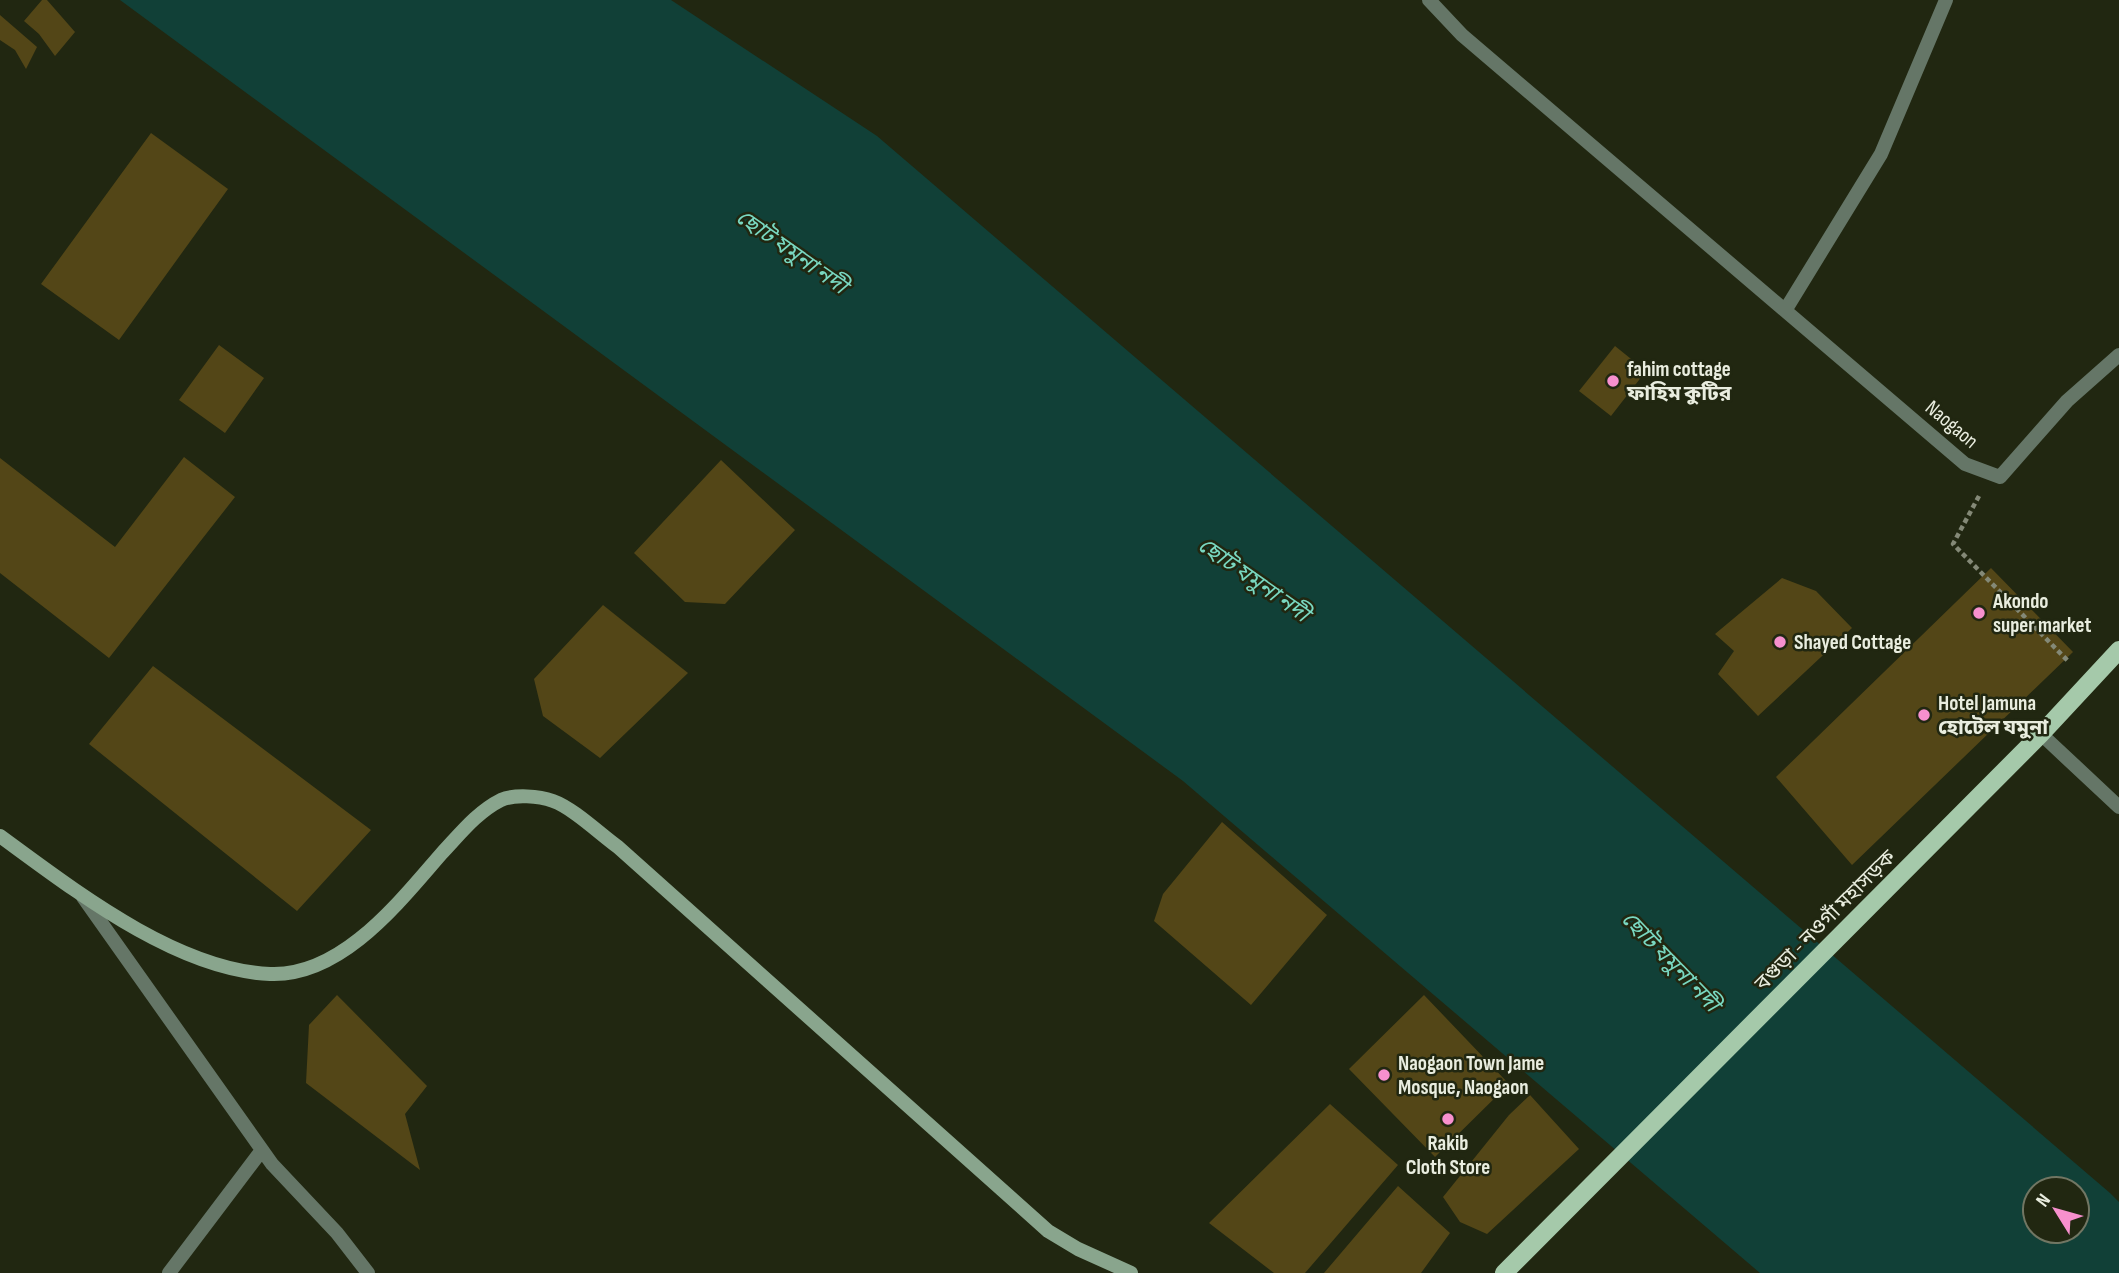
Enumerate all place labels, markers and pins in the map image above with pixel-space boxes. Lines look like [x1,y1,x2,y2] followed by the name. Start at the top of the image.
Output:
[1626,357,1732,406] place label: fahim cottage ফাহিম কুটির
[1605,373,1621,389] marker: fahim cottage ফাহিম কুটির
[1992,589,2091,638] place label: Akondo super market
[1971,605,1987,621] marker: Akondo super market
[1794,630,1911,655] place label: Shayed Cottage
[1772,634,1788,650] marker: Shayed Cottage
[1938,691,2049,740] place label: Hotel Jamuna হোটেল যমুনা
[1916,707,1932,723] marker: Hotel Jamuna হোটেল যমুনা
[1398,1051,1544,1100] place label: Naogaon Town Jame Mosque, Naogaon
[1376,1067,1392,1083] marker: Naogaon Town Jame Mosque, Naogaon
[1440,1111,1456,1127] marker: Rakib Cloth Store
[1406,1131,1490,1180] place label: Rakib Cloth Store

